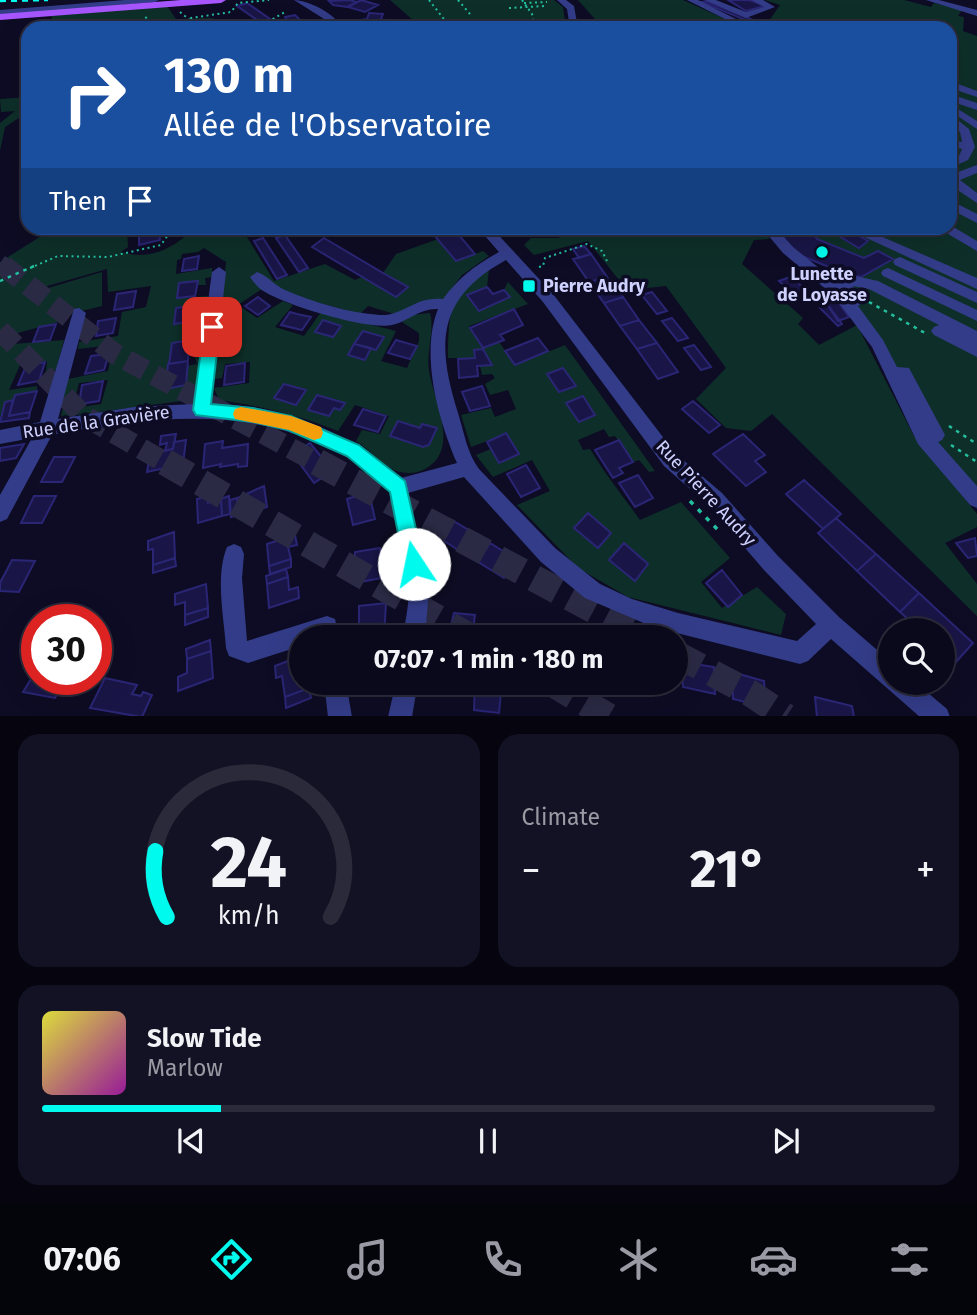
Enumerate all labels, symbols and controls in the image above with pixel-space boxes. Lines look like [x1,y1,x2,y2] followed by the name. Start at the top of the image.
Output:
[164,46,294,105] text: 130 m
[49,49,140,140] icon: right
[164,106,491,144] text: Allée de l'Observatoire
[121,182,159,220] icon: arrive
[49,186,107,217] text: Then
[814,244,830,260] marker: Lunette de Loyasse
[777,263,867,306] place label: Lunette de Loyasse
[543,275,646,297] place label: Pierre Audry
[521,278,537,294] marker: Pierre Audry
[182,297,242,357] pin
[193,308,231,346] icon: arrive
[21,401,171,443] street label: Rue de la Gravière
[651,436,761,551] street label: Rue Pierre Audry
[377,527,451,601] position arrow
[21,604,112,695] speed limit sign: 30
[878,618,955,695] map controls
[878,618,955,695] button: search
[373,644,604,675] text: 07:07 · 1 min · 180 m
[522,803,600,831] text: Climate
[210,819,287,906] text: 24
[690,838,767,901] text: 21°
[522,847,541,893] text: −
[916,847,935,893] text: +
[218,900,280,930] text: km/h
[147,1023,262,1054] text: Slow Tide
[147,1054,223,1082] text: Marlow
[172,1122,210,1160] icon: previous
[469,1122,507,1160] icon: pause
[767,1122,805,1160] icon: next
[207,1235,256,1284] icon: directions
[343,1235,392,1284] icon: music
[478,1235,527,1284] icon: phone
[614,1235,663,1284] icon: climate
[749,1235,798,1284] icon: car
[885,1235,934,1284] icon: filters
[43,1240,121,1278] text: 07:06

